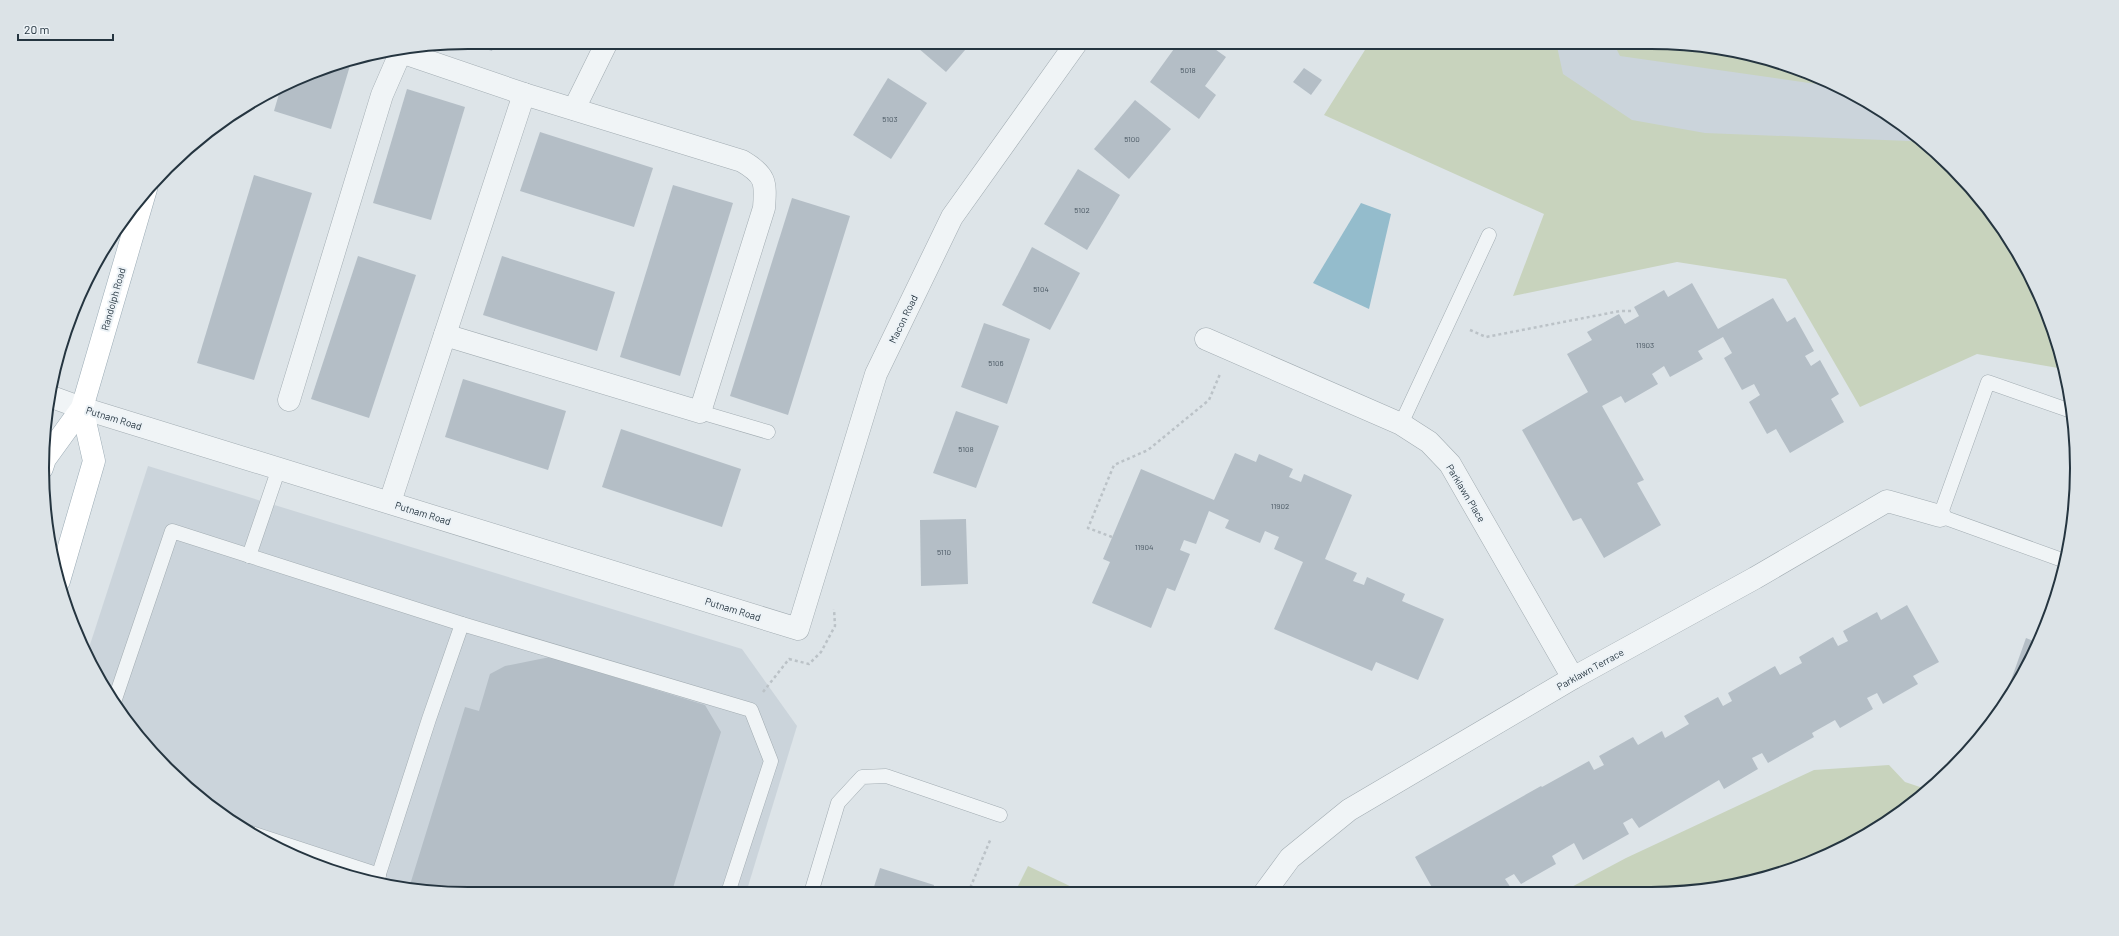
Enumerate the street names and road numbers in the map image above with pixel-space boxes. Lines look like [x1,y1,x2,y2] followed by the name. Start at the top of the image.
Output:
[98,266,128,332] street label: Randolph Road
[886,293,920,345] street label: Macon Road
[85,404,143,432] street label: Putnam Road
[1444,462,1488,524] street label: Parklawn Place
[394,499,452,527] street label: Putnam Road
[704,595,762,623] street label: Putnam Road
[1554,646,1626,692] street label: Parklawn Terrace

